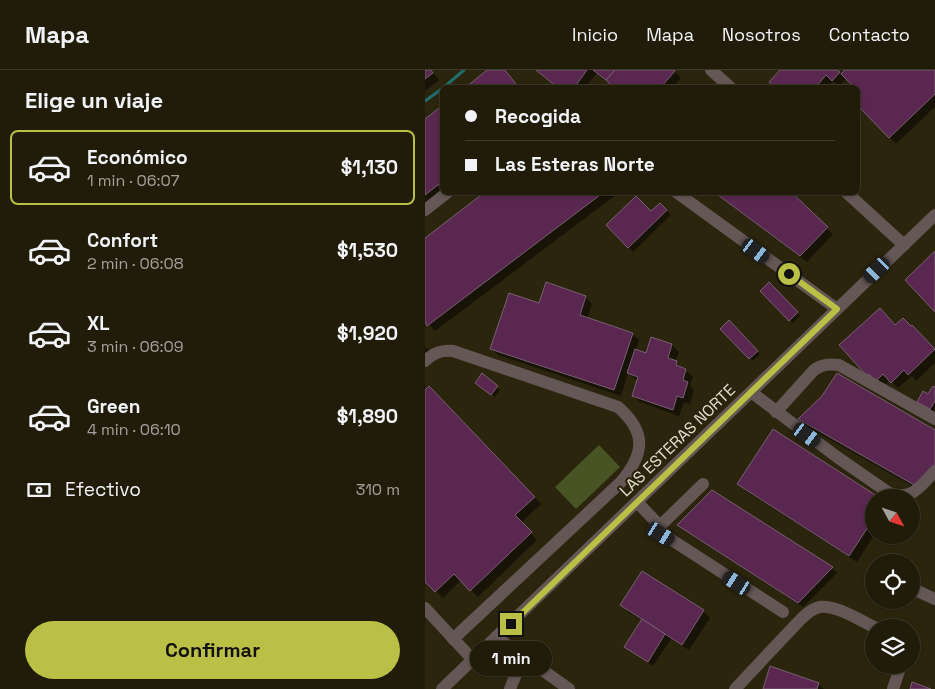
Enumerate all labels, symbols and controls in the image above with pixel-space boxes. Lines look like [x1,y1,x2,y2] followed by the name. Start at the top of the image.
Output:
[25,19,89,50] text: Mapa
[572,23,618,46] text: Inicio
[646,23,694,46] text: Mapa
[722,23,801,46] text: Nosotros
[829,23,910,46] text: Contacto
[25,86,163,114] text: Elige un viaje
[495,104,581,129] text: Recogida
[27,145,72,190] icon: car
[87,145,188,170] text: Económico
[495,152,655,177] text: Las Esteras Norte
[341,155,398,180] text: $1,130
[87,170,180,191] text: 1 min · 06:07
[27,228,72,273] icon: car
[87,228,158,253] text: Confort
[739,236,772,266] car
[337,238,398,263] text: $1,530
[87,253,184,274] text: 2 min · 06:08
[861,254,893,286] car
[778,263,800,285] route start
[27,311,72,356] icon: car
[87,311,110,336] text: XL
[337,321,398,346] text: $1,920
[87,336,184,357] text: 3 min · 06:09
[615,380,740,501] street label: LAS ESTERAS NORTE
[27,394,72,439] icon: car
[87,394,140,419] text: Green
[337,404,398,429] text: $1,890
[87,419,181,440] text: 4 min · 06:10
[790,420,823,450] car
[25,476,53,504] icon: cash
[65,477,141,502] text: Efectivo
[356,479,400,500] text: 310 m
[865,489,920,544] north arrow
[865,489,920,674] map controls
[644,520,677,548] car
[865,554,920,609] button: locate
[720,569,753,597] car
[500,613,522,635] route end
[865,619,920,674] button: layers
[25,621,400,679] button: Confirmar
[470,642,552,676] callout: 1 min
[491,648,531,669] text: 1 min

